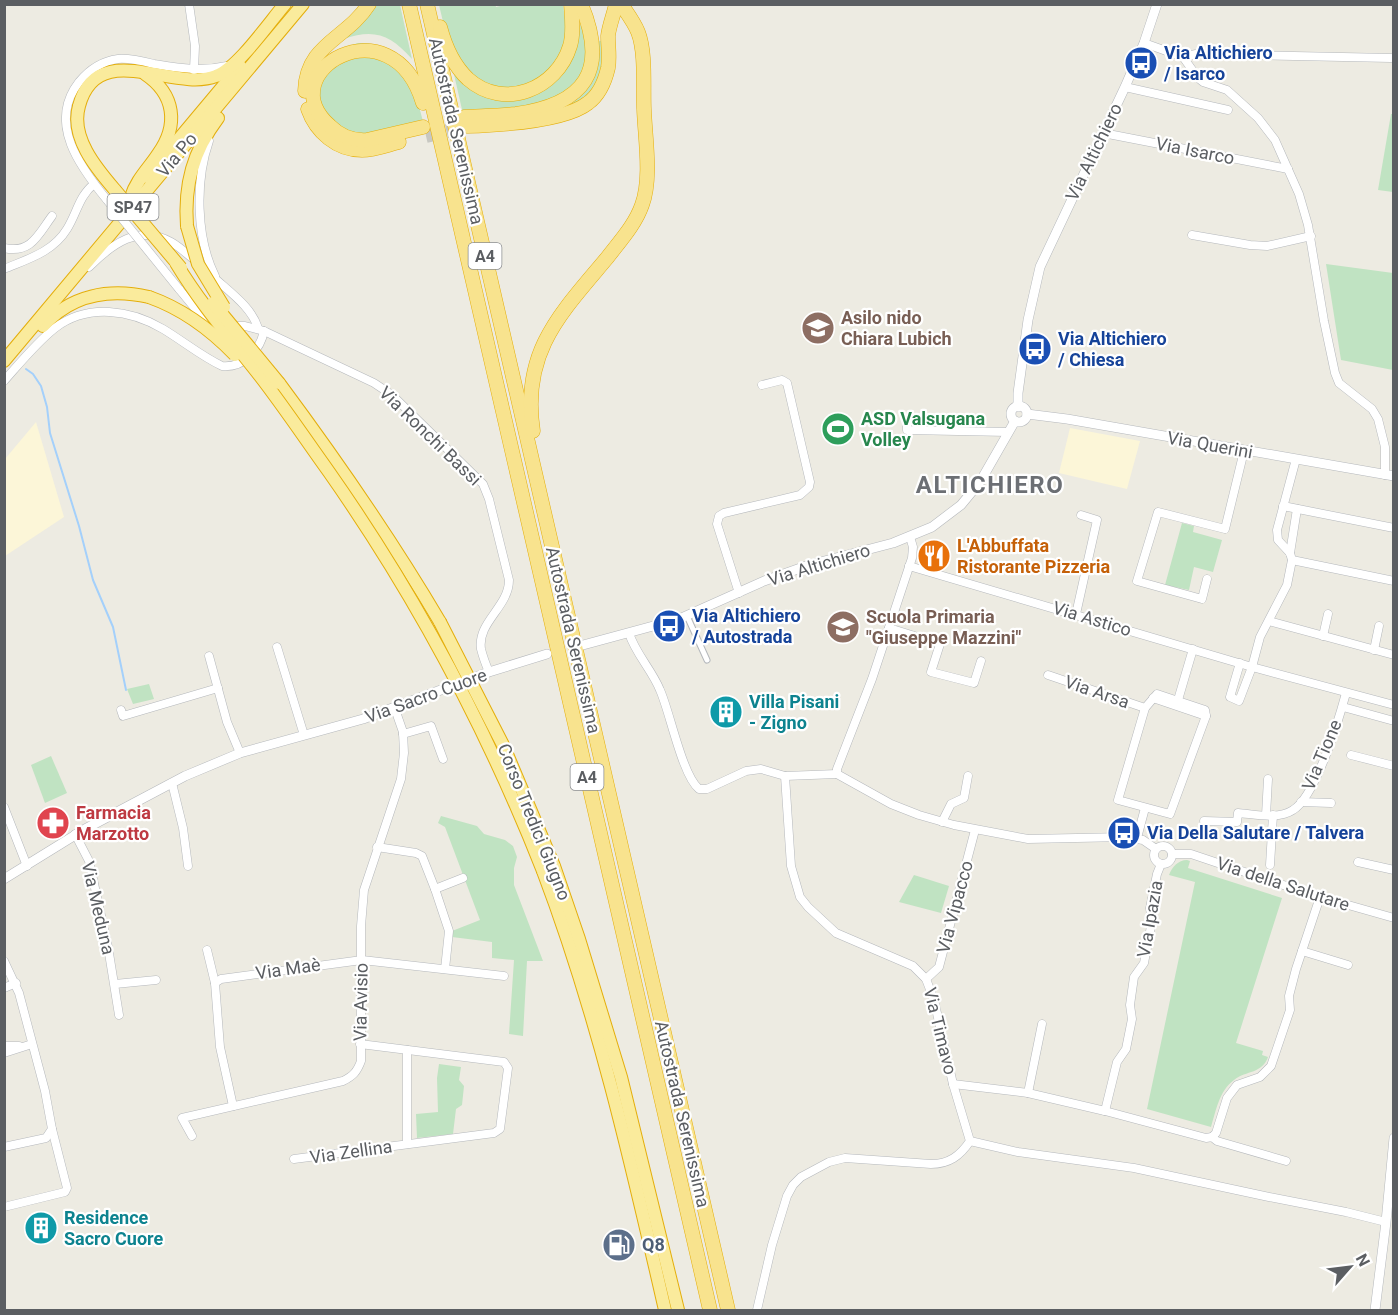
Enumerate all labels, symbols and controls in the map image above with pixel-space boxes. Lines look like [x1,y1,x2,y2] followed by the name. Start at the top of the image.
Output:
[425,35,488,226] street label: Autostrada Serenissima
[1163,42,1273,84] place label: Via Altichiero / Isarco
[1123,45,1159,81] bus stop icon: Via Altichiero / Isarco
[1061,100,1126,204] street label: Via Altichiero
[152,128,201,181] street label: Via Po
[1154,133,1236,168] street label: Via Isarco
[108,194,158,220] road number: SP47
[468,243,502,269] road number: A4
[841,307,952,349] place label: Asilo nido Chiara Lubich
[800,310,836,346] school or university icon: Asilo nido Chiara Lubich
[1057,328,1167,370] place label: Via Altichiero / Chiesa
[1017,331,1053,367] bus stop icon: Via Altichiero / Chiesa
[375,382,486,490] street label: Via Ronchi Bassi
[861,408,985,450] place label: ASD Valsugana Volley
[820,411,856,447] sports icon: ASD Valsugana Volley
[1166,427,1255,462] street label: Via Querini
[916,471,1064,499] district label: ALTICHIERO
[957,535,1110,577] place label: L'Abbuffata Ristorante Pizzeria
[916,538,952,574] restaurant icon: L'Abbuffata Ristorante Pizzeria
[765,539,873,590] street label: Via Altichiero
[542,544,605,735] street label: Autostrada Serenissima
[1050,597,1134,640] street label: Via Astico
[691,605,801,647] place label: Via Altichiero / Autostrada
[866,606,1022,648] place label: Scuola Primaria "Giuseppe Mazzini"
[651,608,687,644] bus stop icon: Via Altichiero / Autostrada
[825,609,861,645] school or university icon: Scuola Primaria "Giuseppe Mazzini"
[362,664,490,727] street label: Via Sacro Cuore
[1062,671,1132,712] street label: Via Arsa
[749,691,839,733] place label: Villa Pisani - Zigno
[708,694,744,730] building icon: Villa Pisani - Zigno
[1297,716,1346,793] street label: Via Tione
[493,740,575,903] street label: Corso Tredici Giugno
[570,764,604,790] road number: A4
[76,802,151,844] place label: Farmacia Marzotto
[35,805,71,841] pharmacy icon: Farmacia Marzotto
[1106,815,1142,851] bus stop icon: Via Della Salutare / Talvera
[1147,822,1365,843] place label: Via Della Salutare / Talvera
[1214,852,1352,915] street label: Via della Salutare
[932,858,977,955] street label: Via Vipacco
[78,859,119,957] street label: Via Meduna
[1132,879,1167,959] street label: Via Ipazia
[254,954,322,983] street label: Via Maè
[349,963,372,1041] street label: Via Avisio
[920,985,961,1077] street label: Via Timavo
[651,1018,714,1209] street label: Autostrada Serenissima
[308,1135,394,1168] street label: Via Zellina
[64,1207,163,1249] place label: Residence Sacro Cuore
[23,1210,59,1246] building icon: Residence Sacro Cuore
[601,1227,637,1263] fuel station icon: Q8
[642,1234,665,1255] place label: Q8
[1320,1237,1380,1297] north arrow
[1352,1251,1374,1270] text: N

